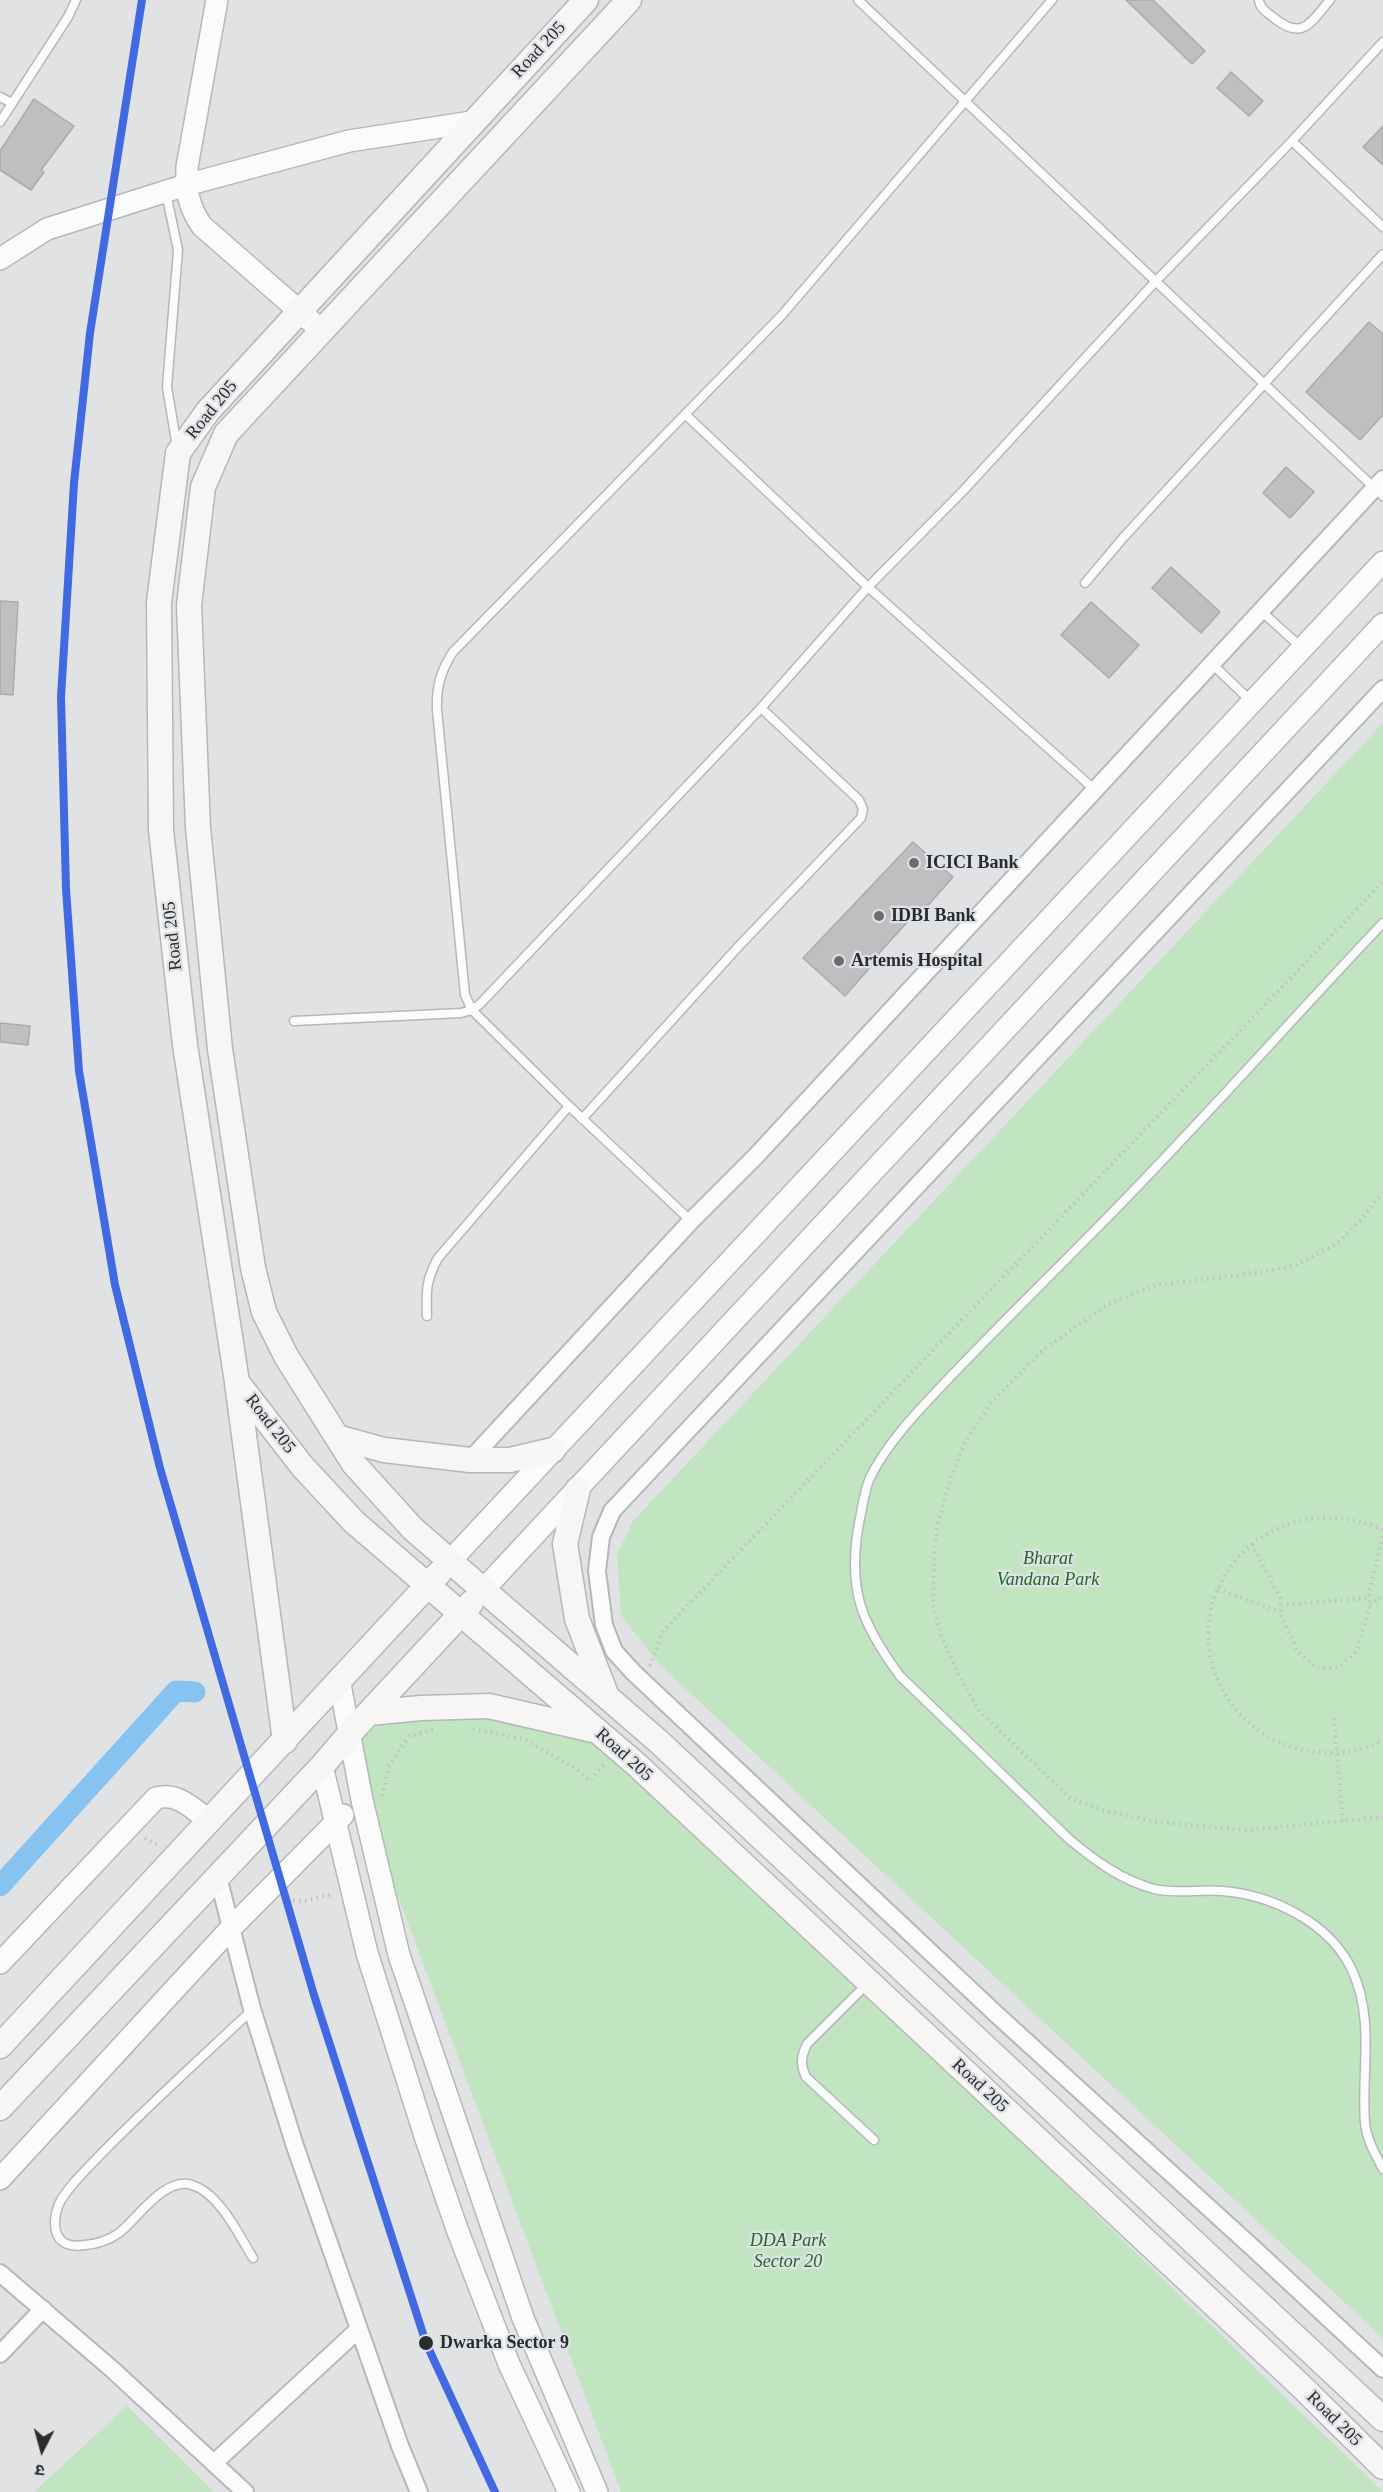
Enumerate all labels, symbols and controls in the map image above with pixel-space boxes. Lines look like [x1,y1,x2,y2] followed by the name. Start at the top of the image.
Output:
[505,14,573,86] street label: Road 205
[179,373,245,447] street label: Road 205
[926,852,1021,874] place label: ICICI Bank
[907,856,921,870] marker: ICICI Bank
[158,896,188,976] street label: Road 205
[891,905,981,927] place label: IDBI Bank
[872,909,886,923] marker: IDBI Bank
[851,950,1001,972] place label: Artemis Hospital
[832,954,846,968] marker: Artemis Hospital
[238,1387,302,1461] street label: Road 205
[990,1548,1106,1590] park label: Bharat Vandana Park
[588,1721,660,1789] street label: Road 205
[944,2052,1016,2120] street label: Road 205
[748,2230,828,2272] park label: DDA Park Sector 20
[440,2332,586,2354] place label: Dwarka Sector 9
[417,2334,435,2352] marker: Dwarka Sector 9
[1299,2384,1369,2454] street label: Road 205
[12,2420,72,2480] north arrow
[34,2457,46,2479] text: उ

